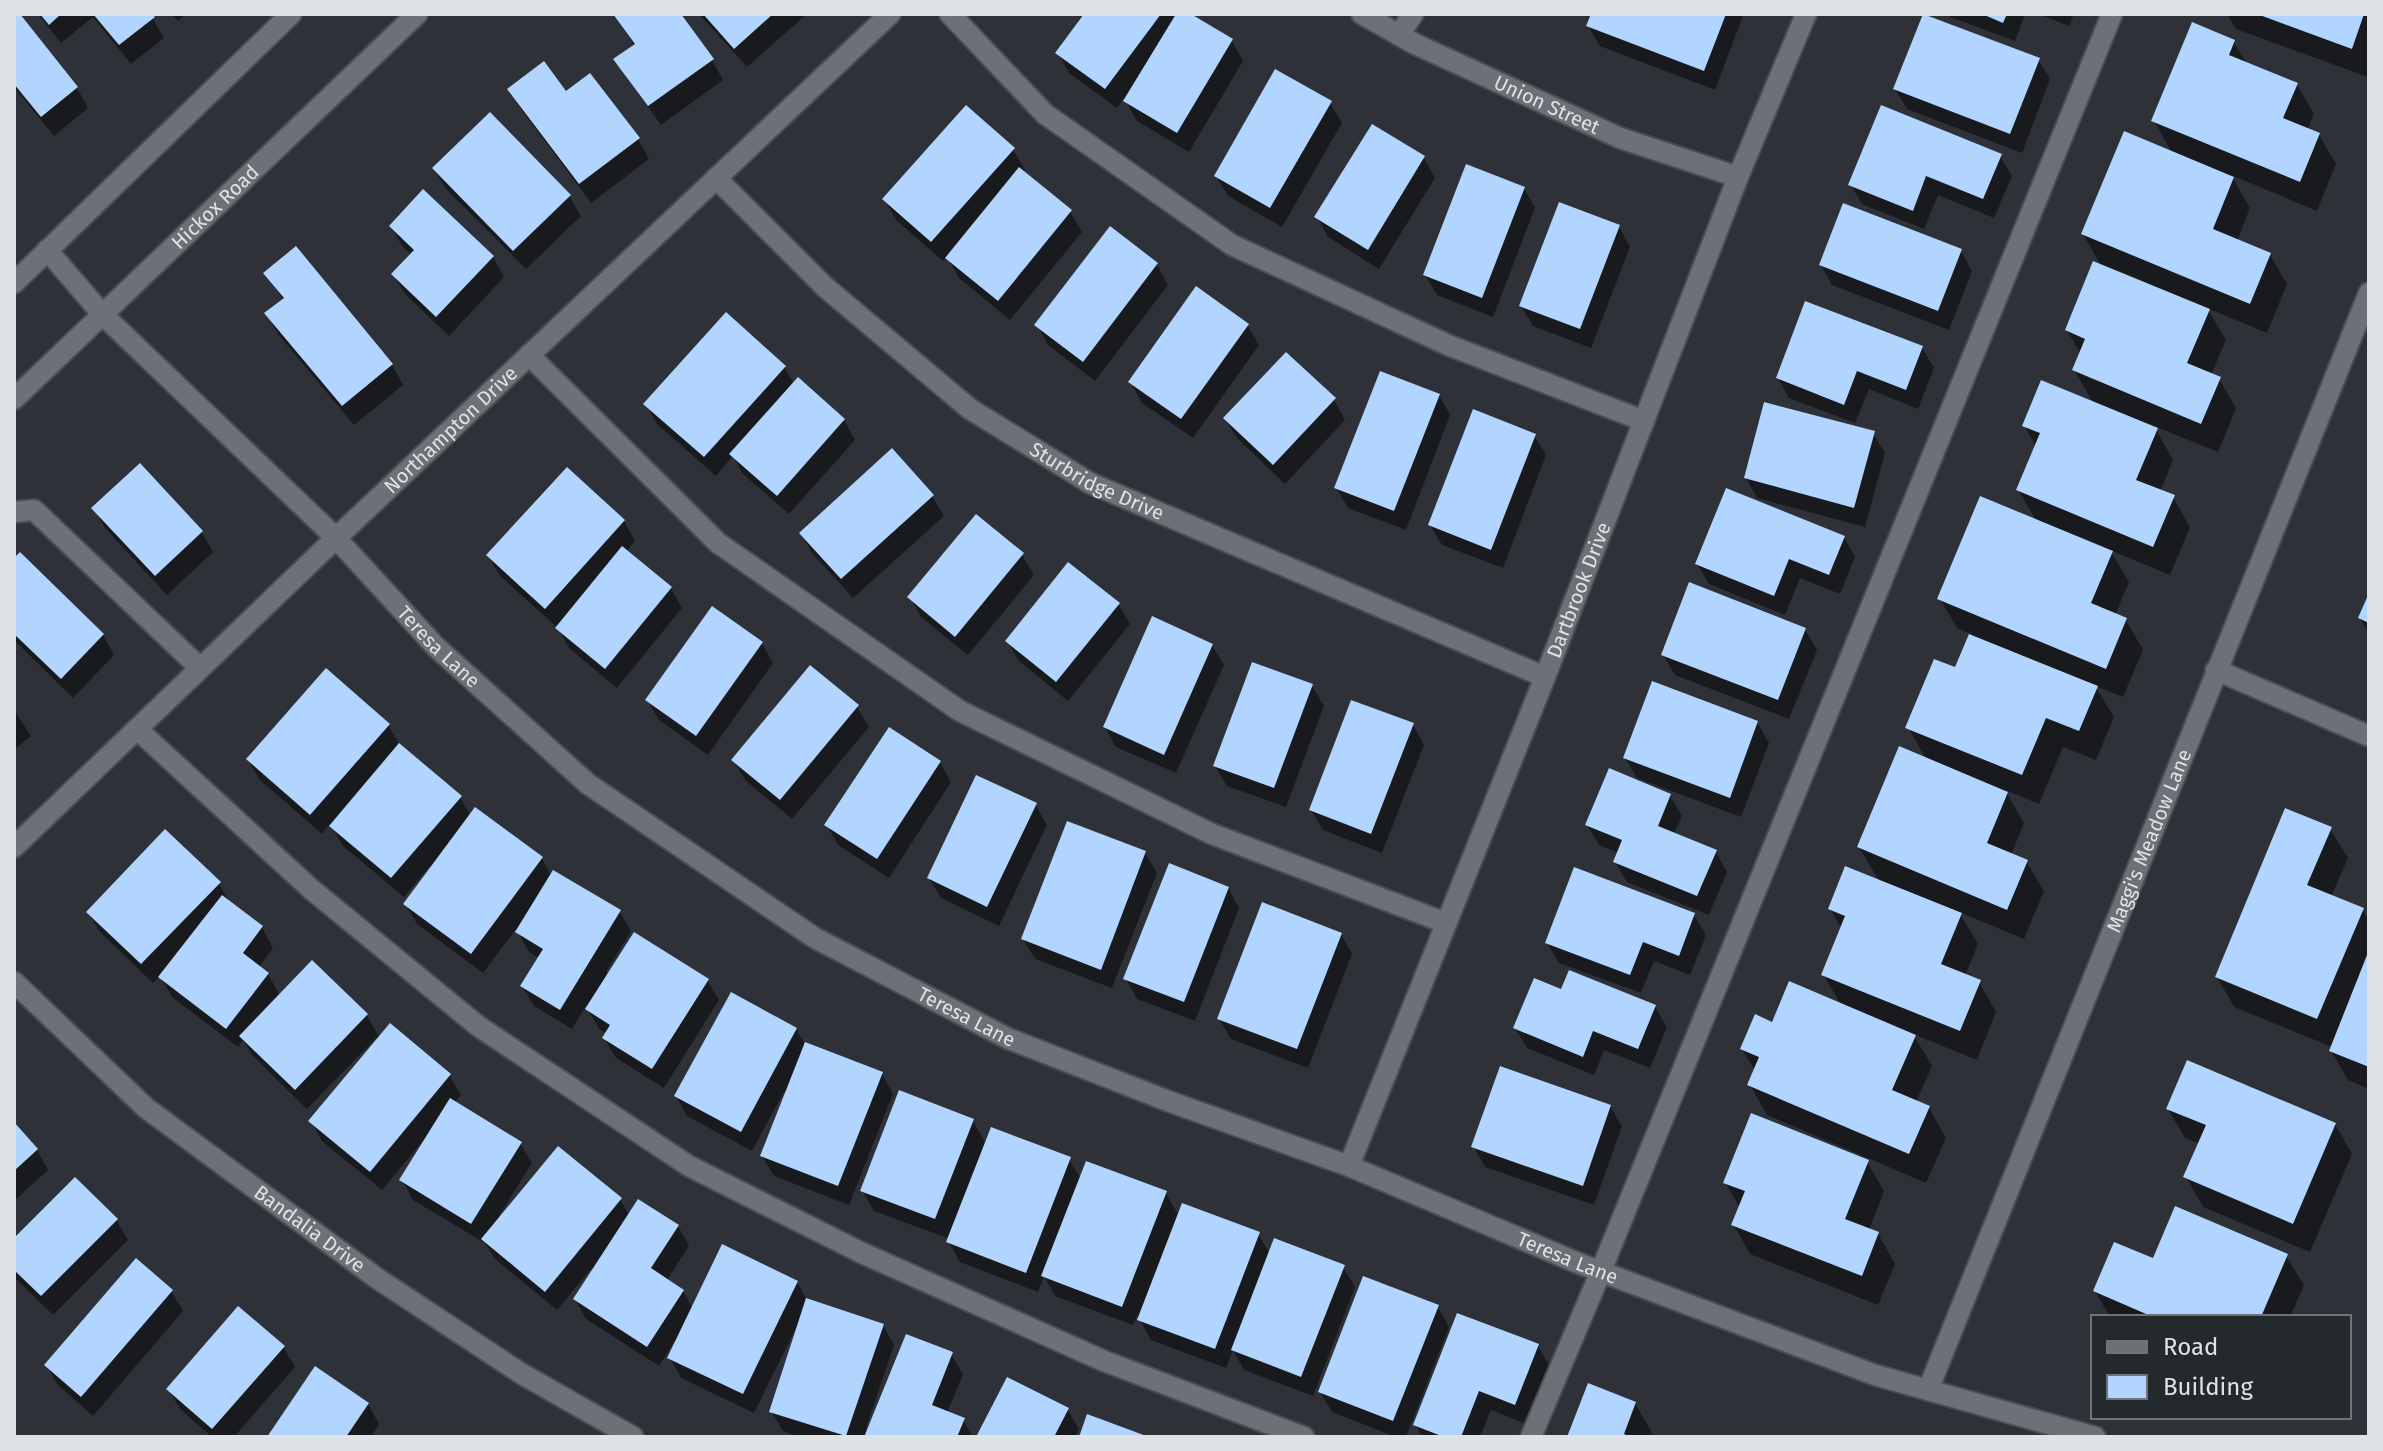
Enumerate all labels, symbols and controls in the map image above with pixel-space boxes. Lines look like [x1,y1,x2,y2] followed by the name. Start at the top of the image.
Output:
[1490,70,1604,139] street label: Union Street
[166,160,264,254] street label: Hickox Road
[379,361,522,498] street label: Northampton Drive
[1025,437,1168,525] street label: Sturbridge Drive
[1542,519,1616,661] street label: Dartbrook Drive
[392,601,485,693] street label: Teresa Lane
[2101,746,2196,936] street label: Maggi's Meadow Lane
[914,982,1019,1052] street label: Teresa Lane
[250,1180,370,1278] street label: Bandalia Drive
[1513,1227,1621,1289] street label: Teresa Lane
[2091,1315,2351,1419] legend
[2163,1333,2218,1361] text: Road
[2163,1373,2253,1401] text: Building

